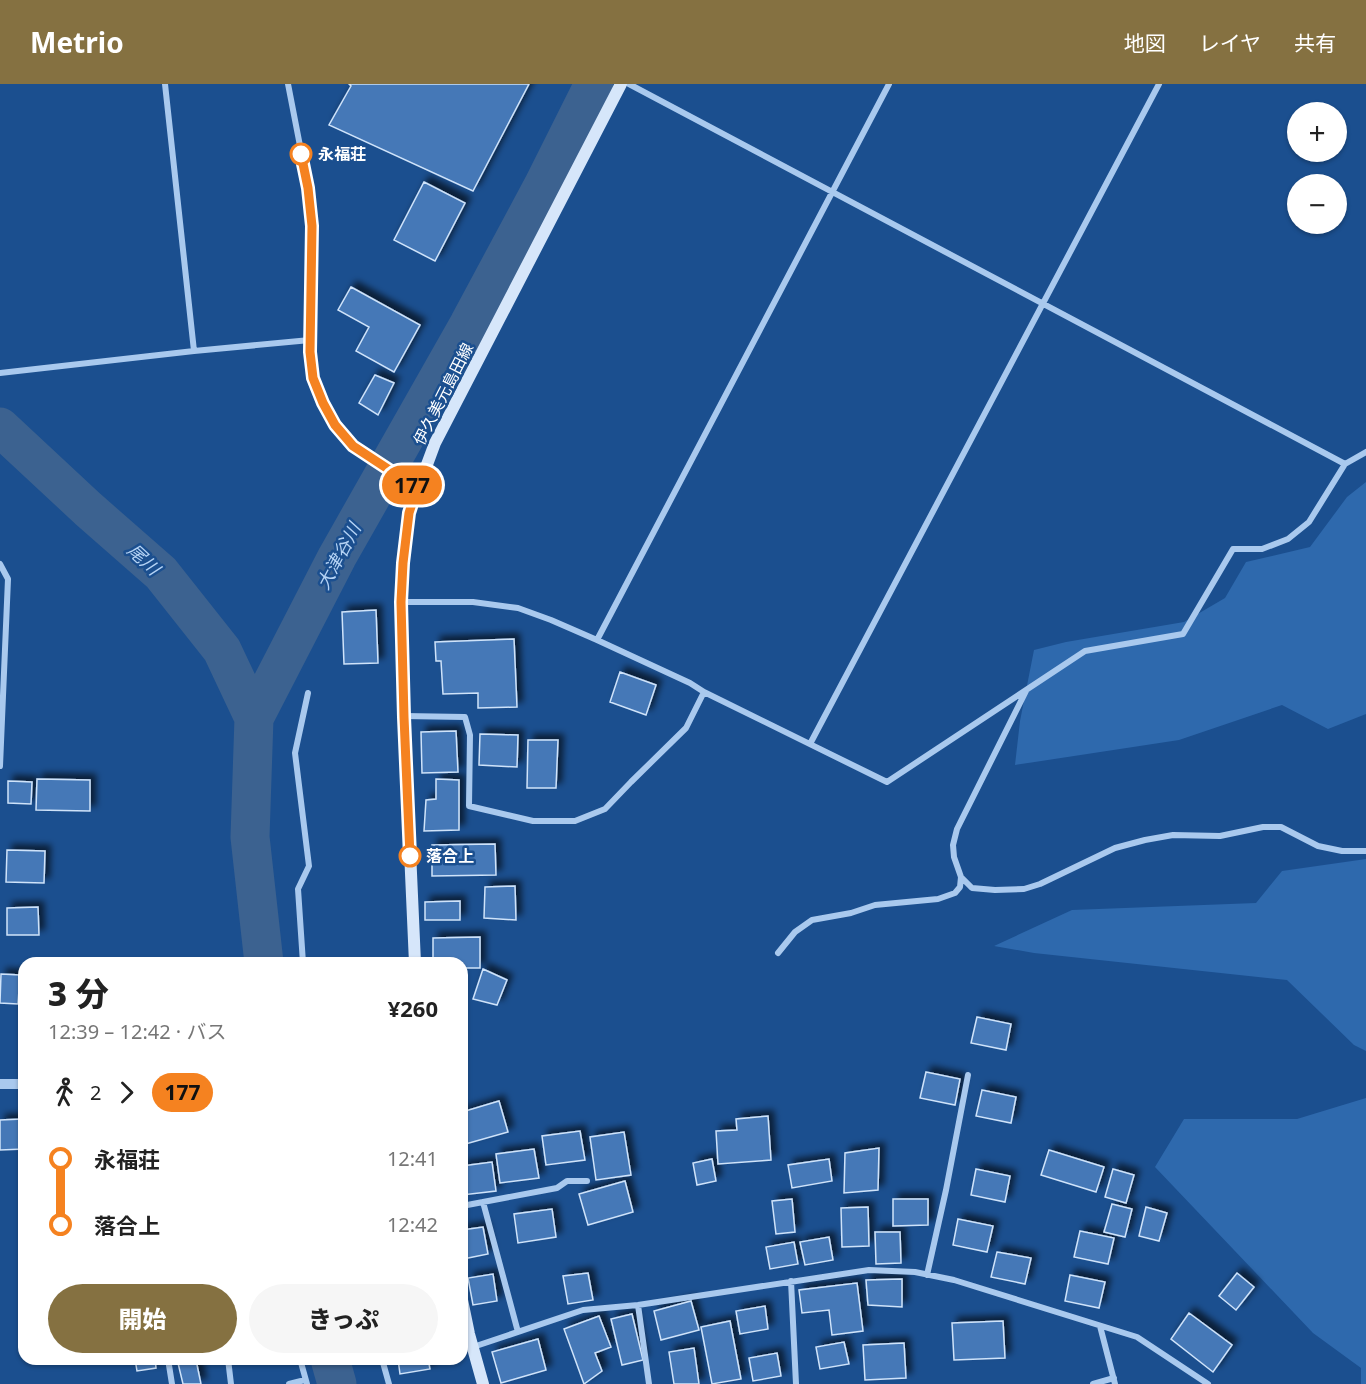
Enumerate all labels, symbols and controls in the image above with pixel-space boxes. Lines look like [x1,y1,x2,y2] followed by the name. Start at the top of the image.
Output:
[30,23,124,61] text: Metrio
[1124,29,1166,57] text: 地図
[1199,29,1261,57] text: レイヤ
[1294,29,1336,57] text: 共有
[1287,102,1347,234] map controls
[1287,102,1347,162] button: +
[290,143,312,165] marker: 永福荘
[318,143,366,165] place label: 永福荘
[1287,174,1347,234] button: −
[408,339,478,449] street label: 伊久美元島田線
[378,466,446,504] line badge: 177
[394,471,430,499] text: 177
[311,517,366,593] water label: 大津谷川
[123,538,167,581] water label: 尾川
[399,845,421,867] marker: 落合上
[426,845,474,867] place label: 落合上
[48,971,109,1016] text: 3 分
[388,993,438,1023] text: ¥260
[48,1018,226,1045] text: 12:39 – 12:42 · バス
[48,1076,81,1109] icon: walk
[110,1076,143,1109] icon: forward
[164,1078,201,1106] text: 177
[90,1079,101,1106] text: 2
[94,1144,160,1174] text: 永福荘
[387,1145,438,1172] text: 12:41
[94,1210,160,1240] text: 落合上
[387,1211,438,1238] text: 12:42
[48,1284,237,1353] button: 開始
[249,1284,438,1353] button: きっぷ

